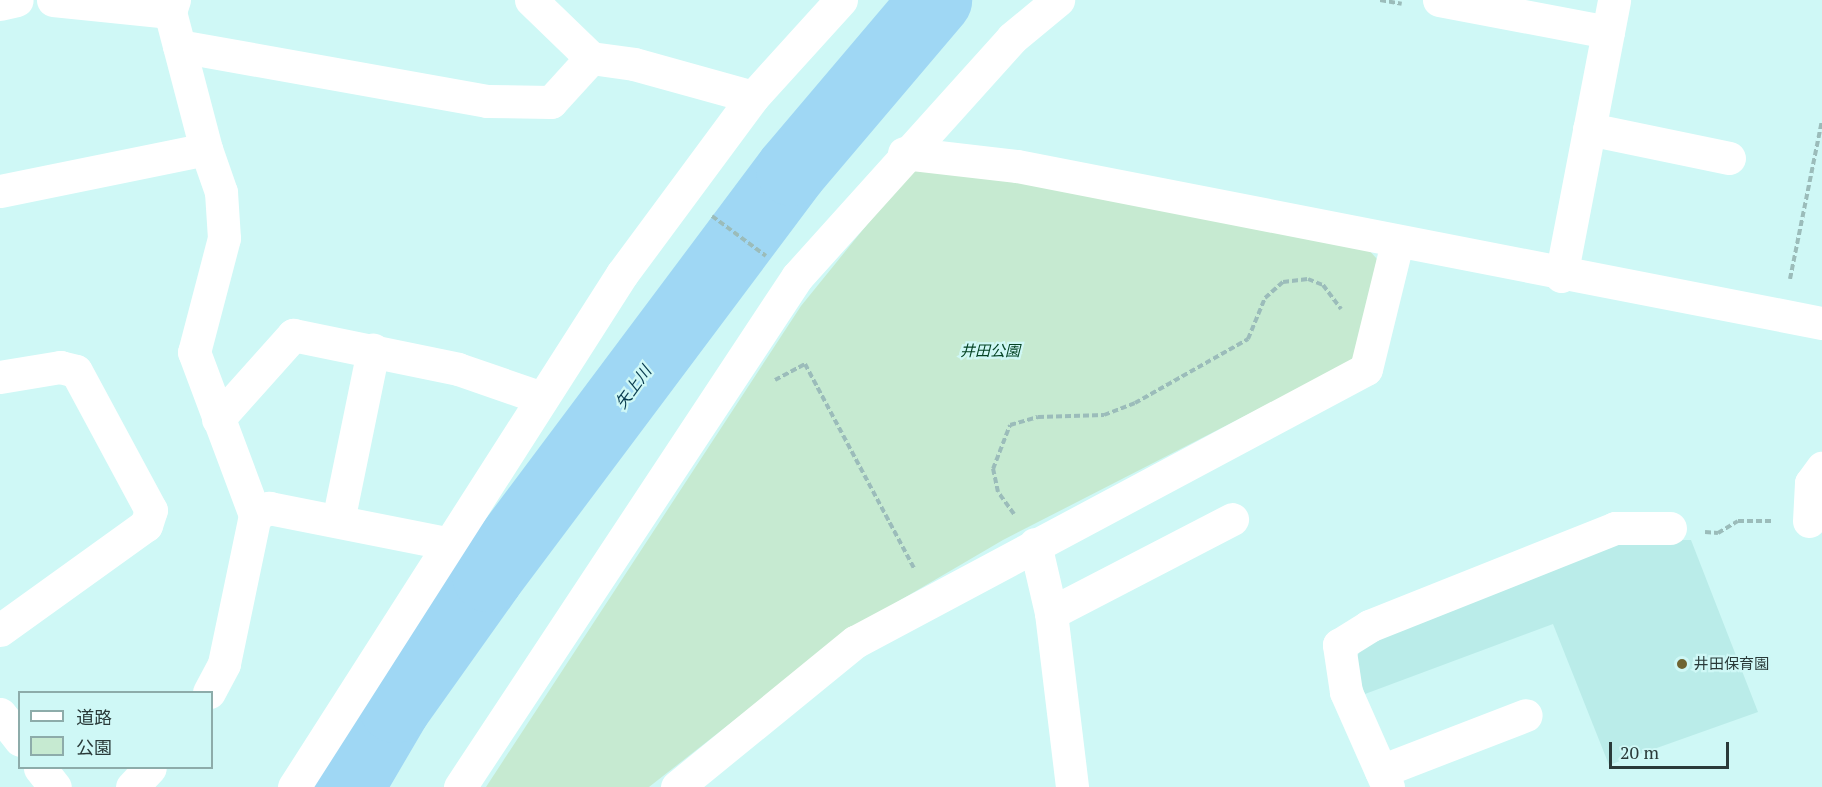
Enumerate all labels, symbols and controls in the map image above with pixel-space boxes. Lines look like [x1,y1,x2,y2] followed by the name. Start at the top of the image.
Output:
[960,342,1020,360] park label: 井田公園
[611,362,655,412] water label: 矢上川
[1694,655,1769,673] place label: 井田保育園
[1675,657,1689,671] marker: 井田保育園
[18,691,213,769] legend
[76,705,112,729] text: 道路
[1612,730,1732,768] scale bar
[76,735,112,759] text: 公園
[1620,740,1659,764] text: 20 m

